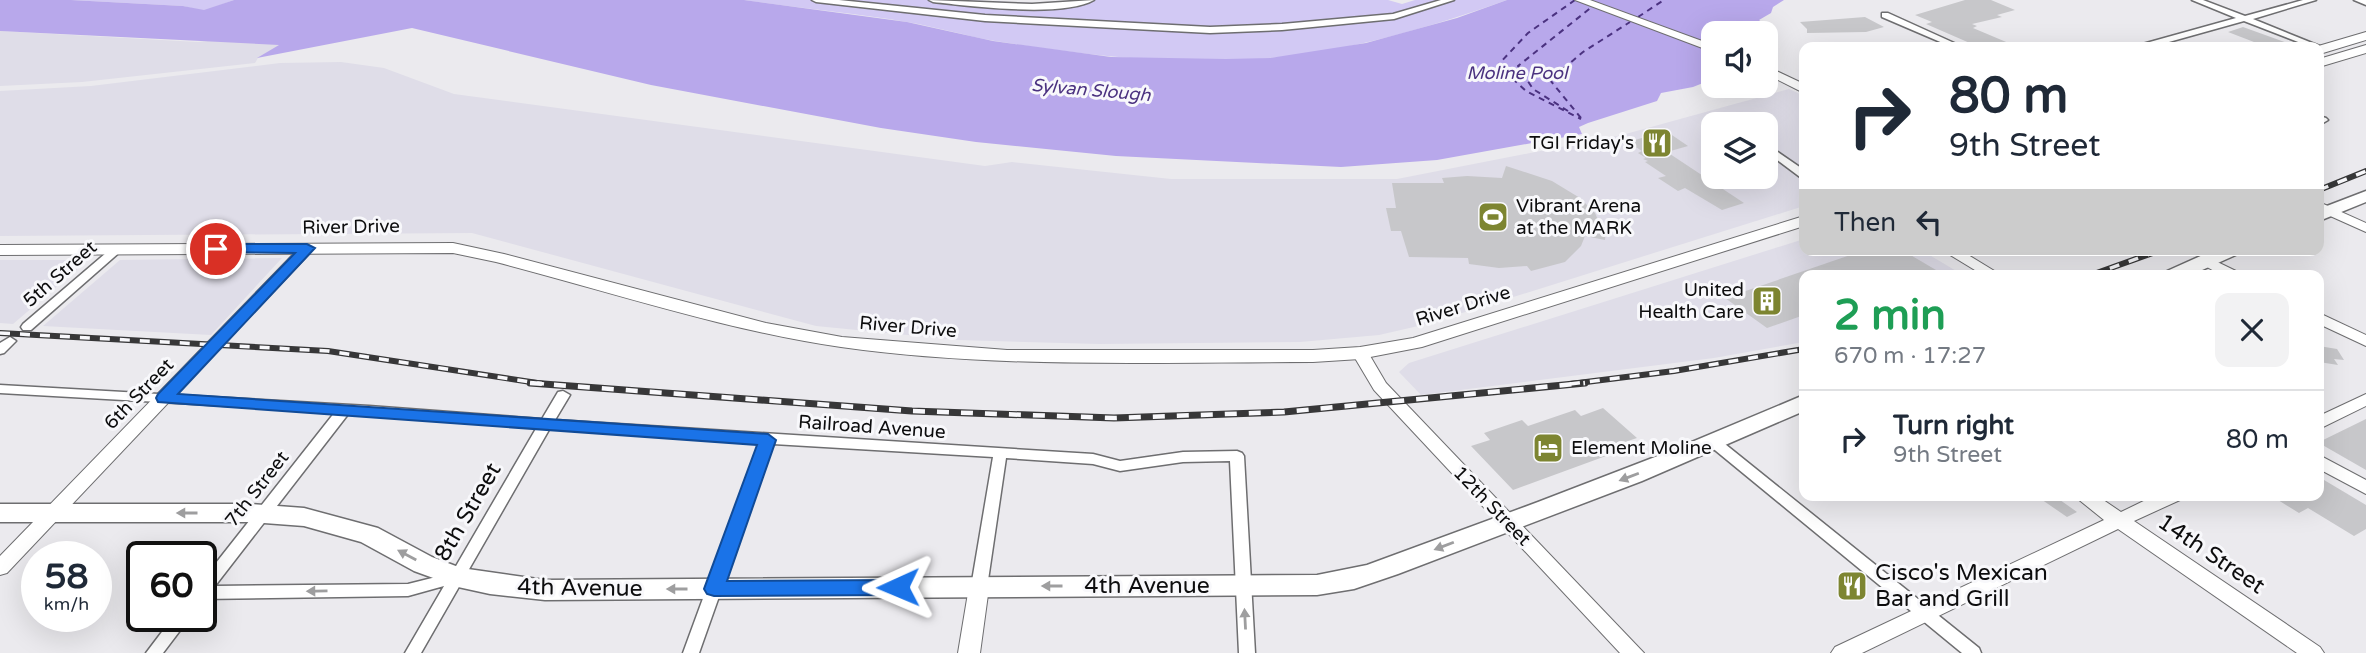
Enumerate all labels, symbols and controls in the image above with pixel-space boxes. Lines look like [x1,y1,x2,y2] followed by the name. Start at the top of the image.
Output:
[1701,21,1778,189] map controls
[1701,21,1778,98] button: sound
[1466,62,1570,84] water label: Moline Pool
[1949,67,2068,126] text: 80 m
[1834,70,1925,161] icon: right
[1031,74,1153,106] water label: Sylvan Slough
[1701,112,1778,189] button: layers
[1640,126,1674,160] restaurant icon: TGI Friday's
[1949,127,2101,165] text: 9th Street
[1529,132,1634,154] place label: TGI Friday's
[1516,195,1641,239] place label: Vibrant Arena at the MARK
[1476,200,1510,234] sports icon: Vibrant Arena at the MARK
[1910,203,1948,241] icon: left
[1834,207,1896,238] text: Then
[302,215,400,239] street label: River Drive
[186,219,246,279] pin
[197,230,235,268] icon: arrive
[19,236,101,312] street label: 5th Street
[1638,279,1744,323] place label: United Health Care
[1413,281,1513,331] street label: River Drive
[1750,284,1784,318] building icon: United Health Care
[1834,290,1946,341] text: 2 min
[2215,293,2289,367] button: close
[858,312,958,342] street label: River Drive
[1834,342,1986,370] text: 670 m · 17:27
[100,354,178,434] street label: 6th Street
[1893,410,2014,441] text: Turn right
[797,411,947,443] street label: Railroad Avenue
[1834,420,1872,458] icon: right
[2226,424,2289,455] text: 80 m
[1531,431,1565,465] hotel icon: Element Moline
[1571,437,1712,459] place label: Element Moline
[1893,441,2002,469] text: 9th Street
[221,447,293,531] street label: 7th Street
[429,458,507,566] street label: 8th Street
[1449,462,1535,550] street label: 12th Street
[1618,471,1639,482] one-way arrow
[176,507,198,519] one-way arrow
[2152,508,2270,600] street label: 14th Street
[1434,540,1455,551] one-way arrow
[126,541,217,632] speed limit sign: 60
[397,549,416,561] one-way arrow
[861,550,935,624] position arrow
[45,556,88,598] text: 58
[1875,559,2048,613] place label: Cisco's Mexican Bar and Grill
[1835,569,1869,603] restaurant icon: Cisco's Mexican Bar and Grill
[1084,572,1210,600] street label: 4th Avenue
[517,573,643,603] street label: 4th Avenue
[1041,581,1063,592] one-way arrow
[666,583,688,595] one-way arrow
[306,585,328,597] one-way arrow
[44,593,89,615] text: km/h
[1239,608,1250,630] one-way arrow

